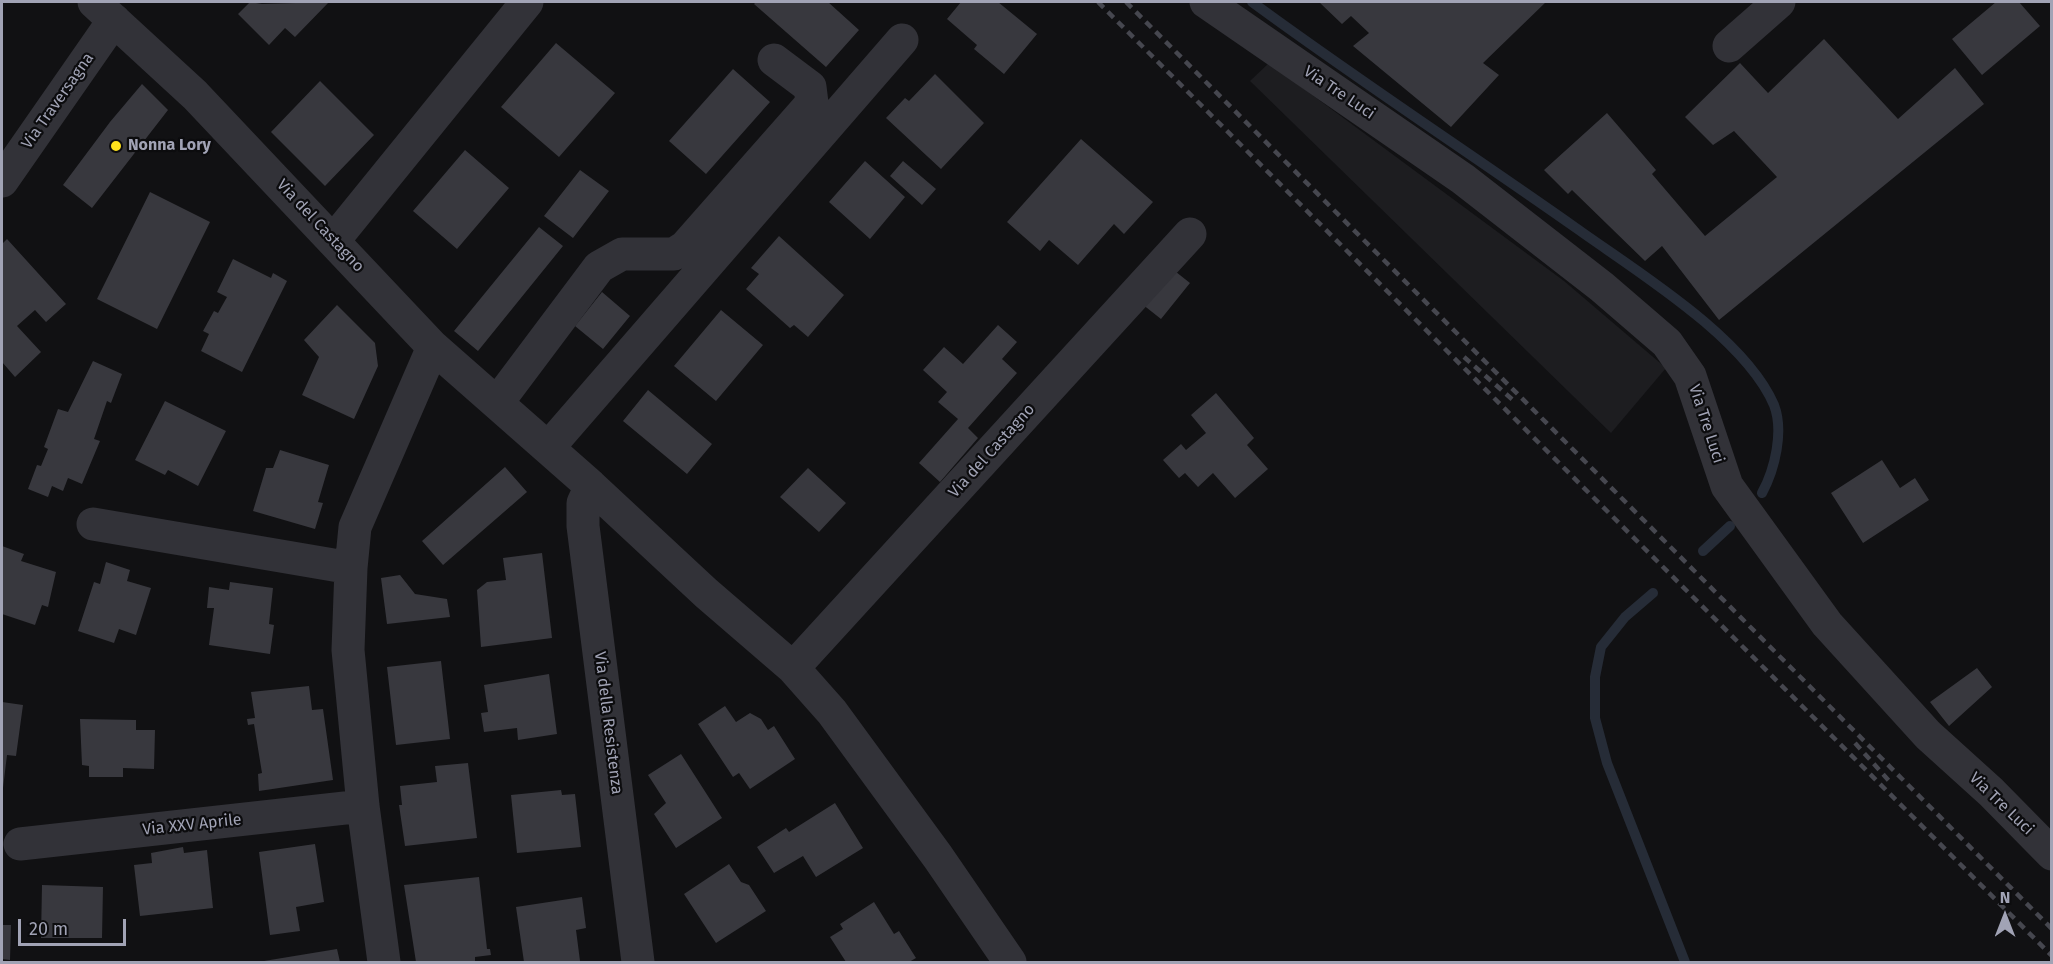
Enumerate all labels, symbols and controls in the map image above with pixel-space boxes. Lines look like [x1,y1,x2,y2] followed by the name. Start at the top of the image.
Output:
[18,49,98,153] street label: Via Traversagna
[1300,62,1378,124] street label: Via Tre Luci
[128,136,211,156] place label: Nonna Lory
[109,139,123,153] marker: Nonna Lory
[272,176,368,276] street label: Via del Castagno
[1684,382,1728,466] street label: Via Tre Luci
[945,400,1039,502] street label: Via del Castagno
[590,651,626,795] street label: Via della Resistenza
[1965,769,2037,839] street label: Via Tre Luci
[142,810,242,840] street label: Via XXV Aprile
[1975,886,2035,946] north arrow
[2000,888,2010,907] text: N
[21,907,129,945] scale bar
[29,918,68,940] text: 20 m

